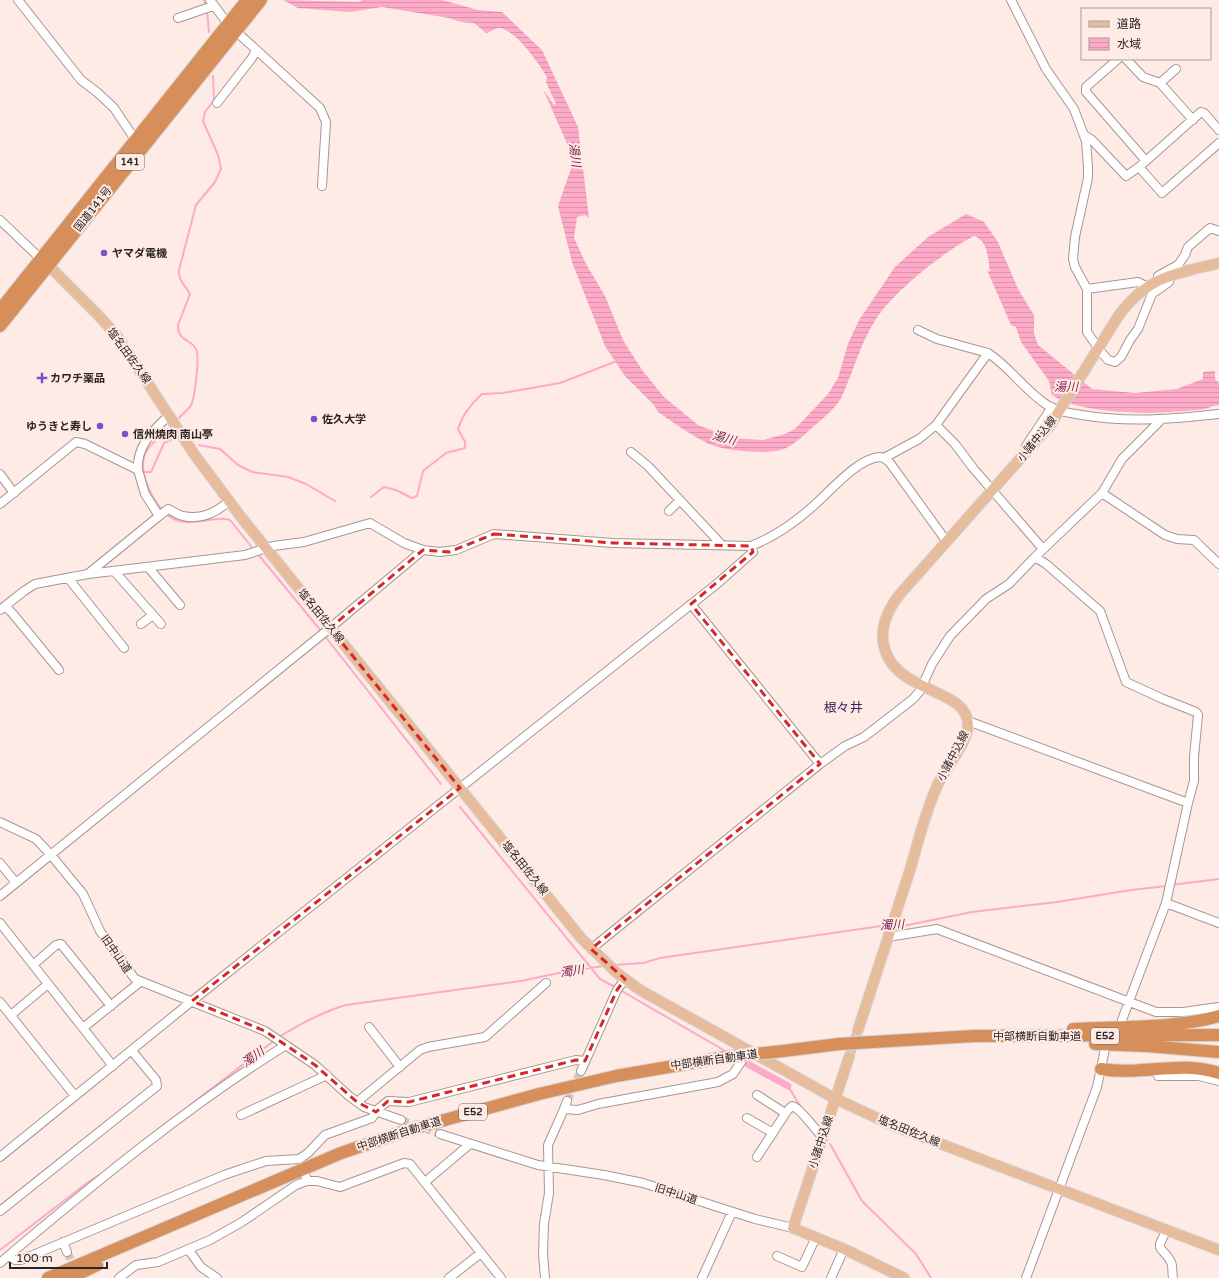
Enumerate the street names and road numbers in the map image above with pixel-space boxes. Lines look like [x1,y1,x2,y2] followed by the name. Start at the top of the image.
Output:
[116,154,144,170] road number: 141
[71,184,115,234] street label: 国道141号
[104,325,154,387] street label: 塩名田佐久線
[1015,414,1059,464] street label: 小諸中込線
[295,586,347,646] street label: 塩名田佐久線
[934,729,972,783] street label: 小諸中込線
[499,838,551,898] street label: 塩名田佐久線
[98,932,134,976] street label: 旧中山道
[1091,1028,1119,1044] road number: E52
[993,1030,1081,1043] street label: 中部横断自動車道
[670,1047,758,1073] street label: 中部横断自動車道
[459,1104,487,1120] road number: E52
[876,1113,942,1149] street label: 塩名田佐久線
[355,1114,443,1154] street label: 中部横断自動車道
[806,1114,836,1170] street label: 小諸中込線
[653,1181,699,1207] street label: 旧中山道

